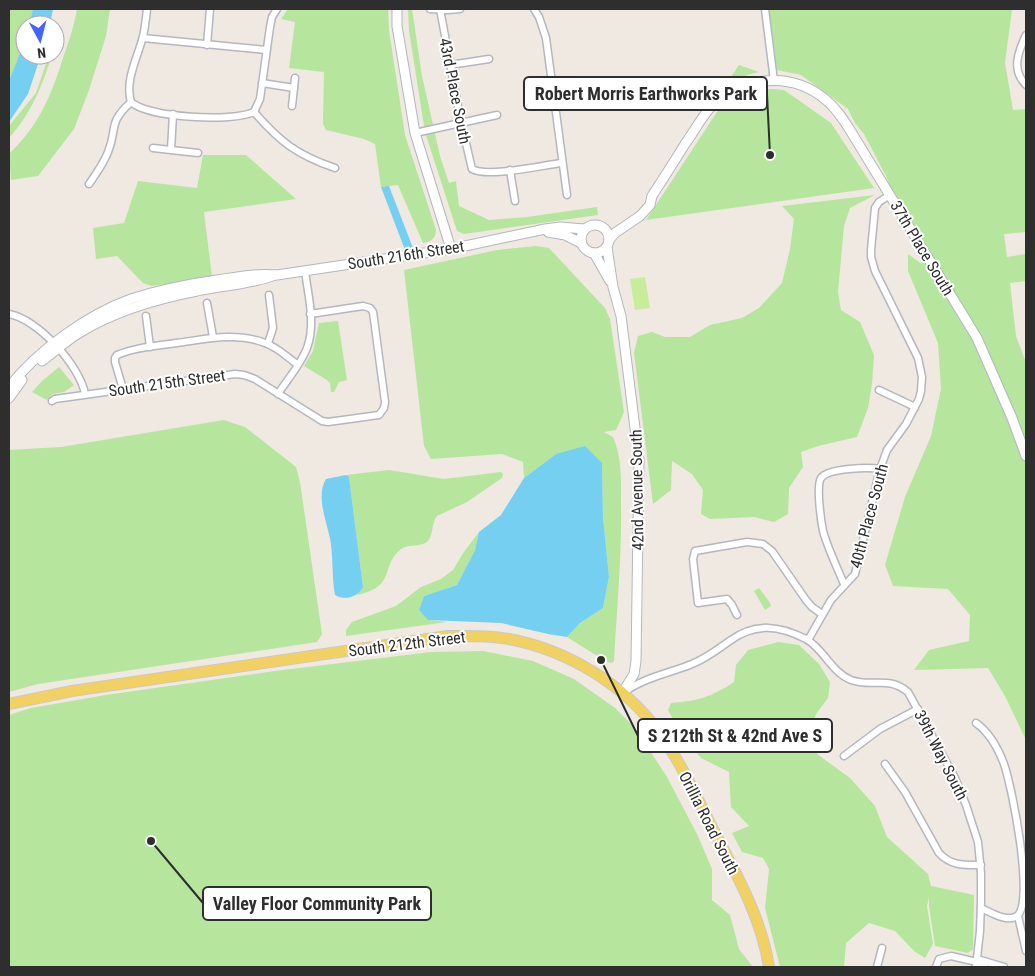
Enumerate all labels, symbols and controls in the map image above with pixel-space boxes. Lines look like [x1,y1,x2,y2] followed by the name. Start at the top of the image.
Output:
[15,15,65,65] north arrow
[435,36,475,146] street label: 43rd Place South
[36,44,47,61] text: N
[524,77,767,110] callout: Robert Morris Earthworks Park
[535,83,758,104] text: Robert Morris Earthworks Park
[886,197,958,299] street label: 37th Place South
[346,236,466,274] street label: South 216th Street
[107,365,227,401] street label: South 215th Street
[626,429,648,551] street label: 42nd Avenue South
[846,462,892,570] street label: 40th Place South
[348,627,467,661] street label: South 212th Street
[910,707,972,803] street label: 39th Way South
[638,719,832,752] callout: S 212th St & 42nd Ave S
[648,725,823,746] text: S 212th St & 42nd Ave S
[675,768,743,878] street label: Orillia Road South
[203,887,431,920] callout: Valley Floor Community Park
[213,893,422,914] text: Valley Floor Community Park

